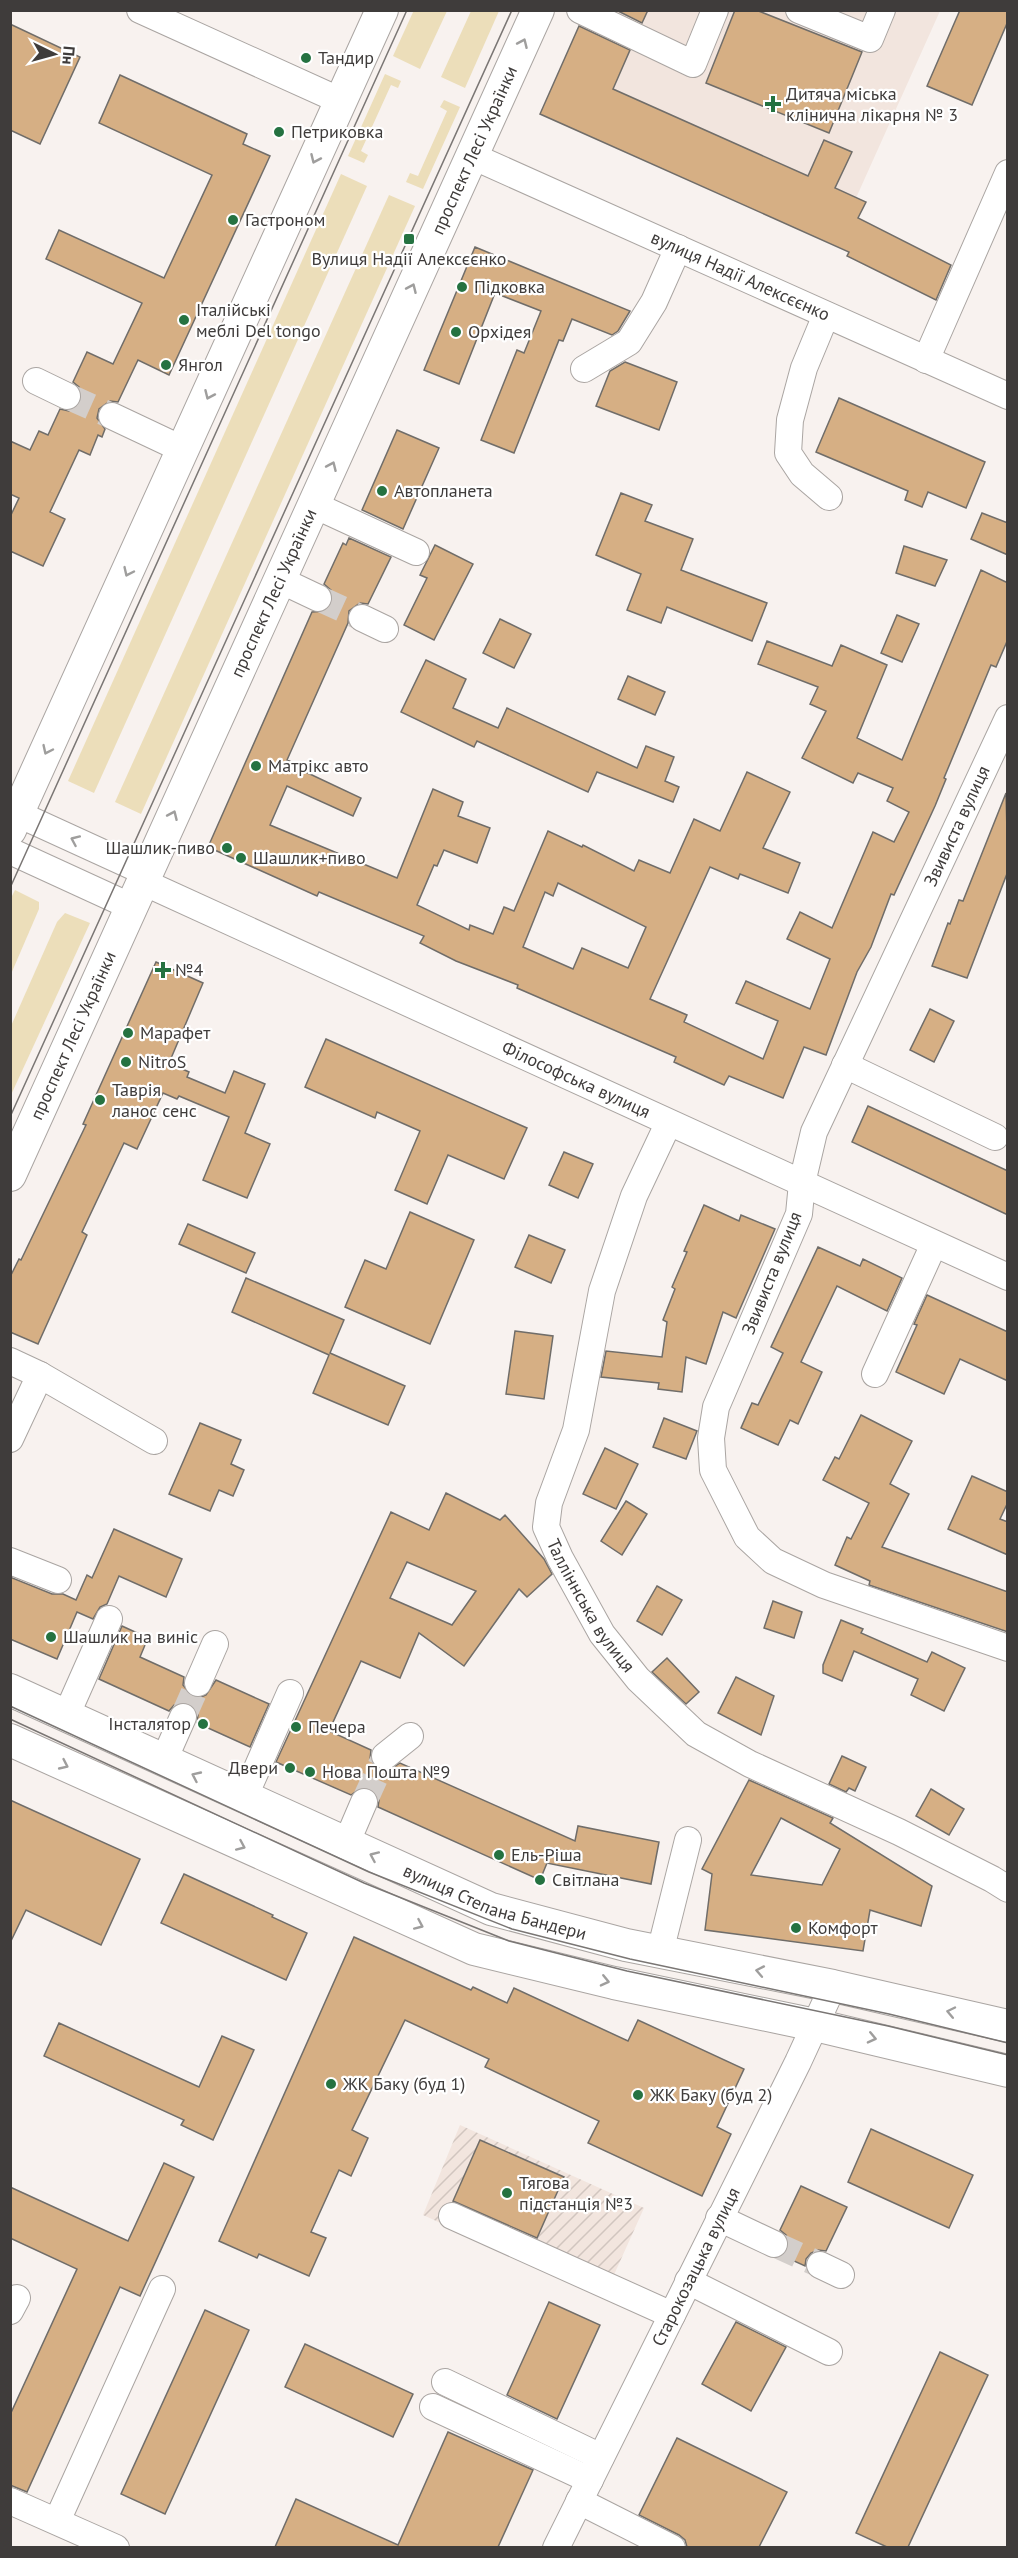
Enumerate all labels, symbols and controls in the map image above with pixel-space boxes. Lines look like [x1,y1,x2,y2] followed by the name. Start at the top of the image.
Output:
[24,24,84,84] north arrow
[516,38,528,49] one-way arrow
[58,45,80,66] text: Пн
[318,46,374,69] place label: Тандир
[299,51,313,65] marker: Тандир
[426,62,522,238] street label: проспект Лесі Українки
[786,82,958,126] place label: Дитяча міська клінична лікарня № 3
[764,95,782,113] marker: Дитяча міська клінична лікарня № 3
[291,120,383,143] place label: Петриковка
[272,125,286,139] marker: Петриковка
[310,153,322,164] one-way arrow
[245,208,325,231] place label: Гастроном
[226,213,240,227] marker: Гастроном
[647,226,834,326] street label: вулиця Надії Алексєєнко
[402,232,416,246] marker: Вулиця Надії Алексєєнко
[311,247,507,270] place label: Вулиця Надії Алексєєнко
[474,275,545,298] place label: Підковка
[455,280,469,294] marker: Підковка
[405,283,417,294] one-way arrow
[196,298,321,342] place label: Італійські меблі Del tongo
[177,313,191,327] marker: Італійські меблі Del tongo
[468,320,531,343] place label: Орхідея
[449,325,463,339] marker: Орхідея
[178,353,223,376] place label: Янгол
[159,358,173,372] marker: Янгол
[204,388,216,399] one-way arrow
[324,461,336,472] one-way arrow
[394,479,493,502] place label: Автопланета
[375,484,389,498] marker: Автопланета
[225,505,322,681] street label: проспект Лесі Українки
[124,566,136,577] one-way arrow
[42,743,54,754] one-way arrow
[268,754,369,777] place label: Матрікс авто
[249,759,263,773] marker: Матрікс авто
[919,762,995,890] street label: Звивиста вулиця
[166,811,178,822] one-way arrow
[70,835,81,847] one-way arrow
[105,836,215,859] place label: Шашлик-пиво
[220,841,234,855] marker: Шашлик-пиво
[253,846,366,869] place label: Шашлик+пиво
[234,851,248,865] marker: Шашлик+пиво
[25,947,121,1123] street label: проспект Лесі Українки
[175,958,203,981] place label: №4
[156,963,170,977] marker: №4
[140,1021,211,1044] place label: Марафет
[121,1026,135,1040] marker: Марафет
[498,1035,654,1123] street label: Філософська вулиця
[138,1050,186,1073] place label: NitroS
[119,1055,133,1069] marker: NitroS
[111,1078,197,1122] place label: Таврія ланос сенс
[93,1093,107,1107] marker: Таврія ланос сенс
[736,1208,807,1338] street label: Звивиста вулиця
[542,1535,640,1677] street label: Талліннська вулиця
[63,1625,198,1648] place label: Шашлик на виніс
[44,1630,58,1644] marker: Шашлик на виніс
[108,1712,191,1735] place label: Інсталятор
[308,1715,366,1738] place label: Печера
[196,1717,210,1731] marker: Інсталятор
[289,1720,303,1734] marker: Печера
[228,1756,278,1779] place label: Двери
[57,1757,68,1769] one-way arrow
[322,1760,450,1783] place label: Нова Пошта №9
[283,1761,297,1775] marker: Двери
[303,1765,317,1779] marker: Нова Пошта №9
[192,1771,203,1783] one-way arrow
[234,1839,245,1851] one-way arrow
[511,1843,582,1866] place label: Ель-Ріша
[492,1848,506,1862] marker: Ель-Ріша
[369,1852,380,1864] one-way arrow
[400,1859,589,1945] street label: вулиця Степана Бандери
[552,1868,620,1891] place label: Світлана
[533,1873,547,1887] marker: Світлана
[808,1916,878,1939] place label: Комфорт
[413,1918,424,1930] one-way arrow
[789,1921,803,1935] marker: Комфорт
[755,1965,765,1978] one-way arrow
[600,1973,610,1986] one-way arrow
[946,2006,956,2019] one-way arrow
[867,2031,877,2044] one-way arrow
[342,2072,465,2095] place label: ЖК Баку (буд 1)
[324,2077,338,2091] marker: ЖК Баку (буд 1)
[649,2083,772,2106] place label: ЖК Баку (буд 2)
[631,2088,645,2102] marker: ЖК Баку (буд 2)
[519,2171,633,2215] place label: Тягова пiдстанцiя №3
[646,2183,745,2350] street label: Старокозацька вулиця
[500,2186,514,2200] marker: Тягова пiдстанцiя №3

